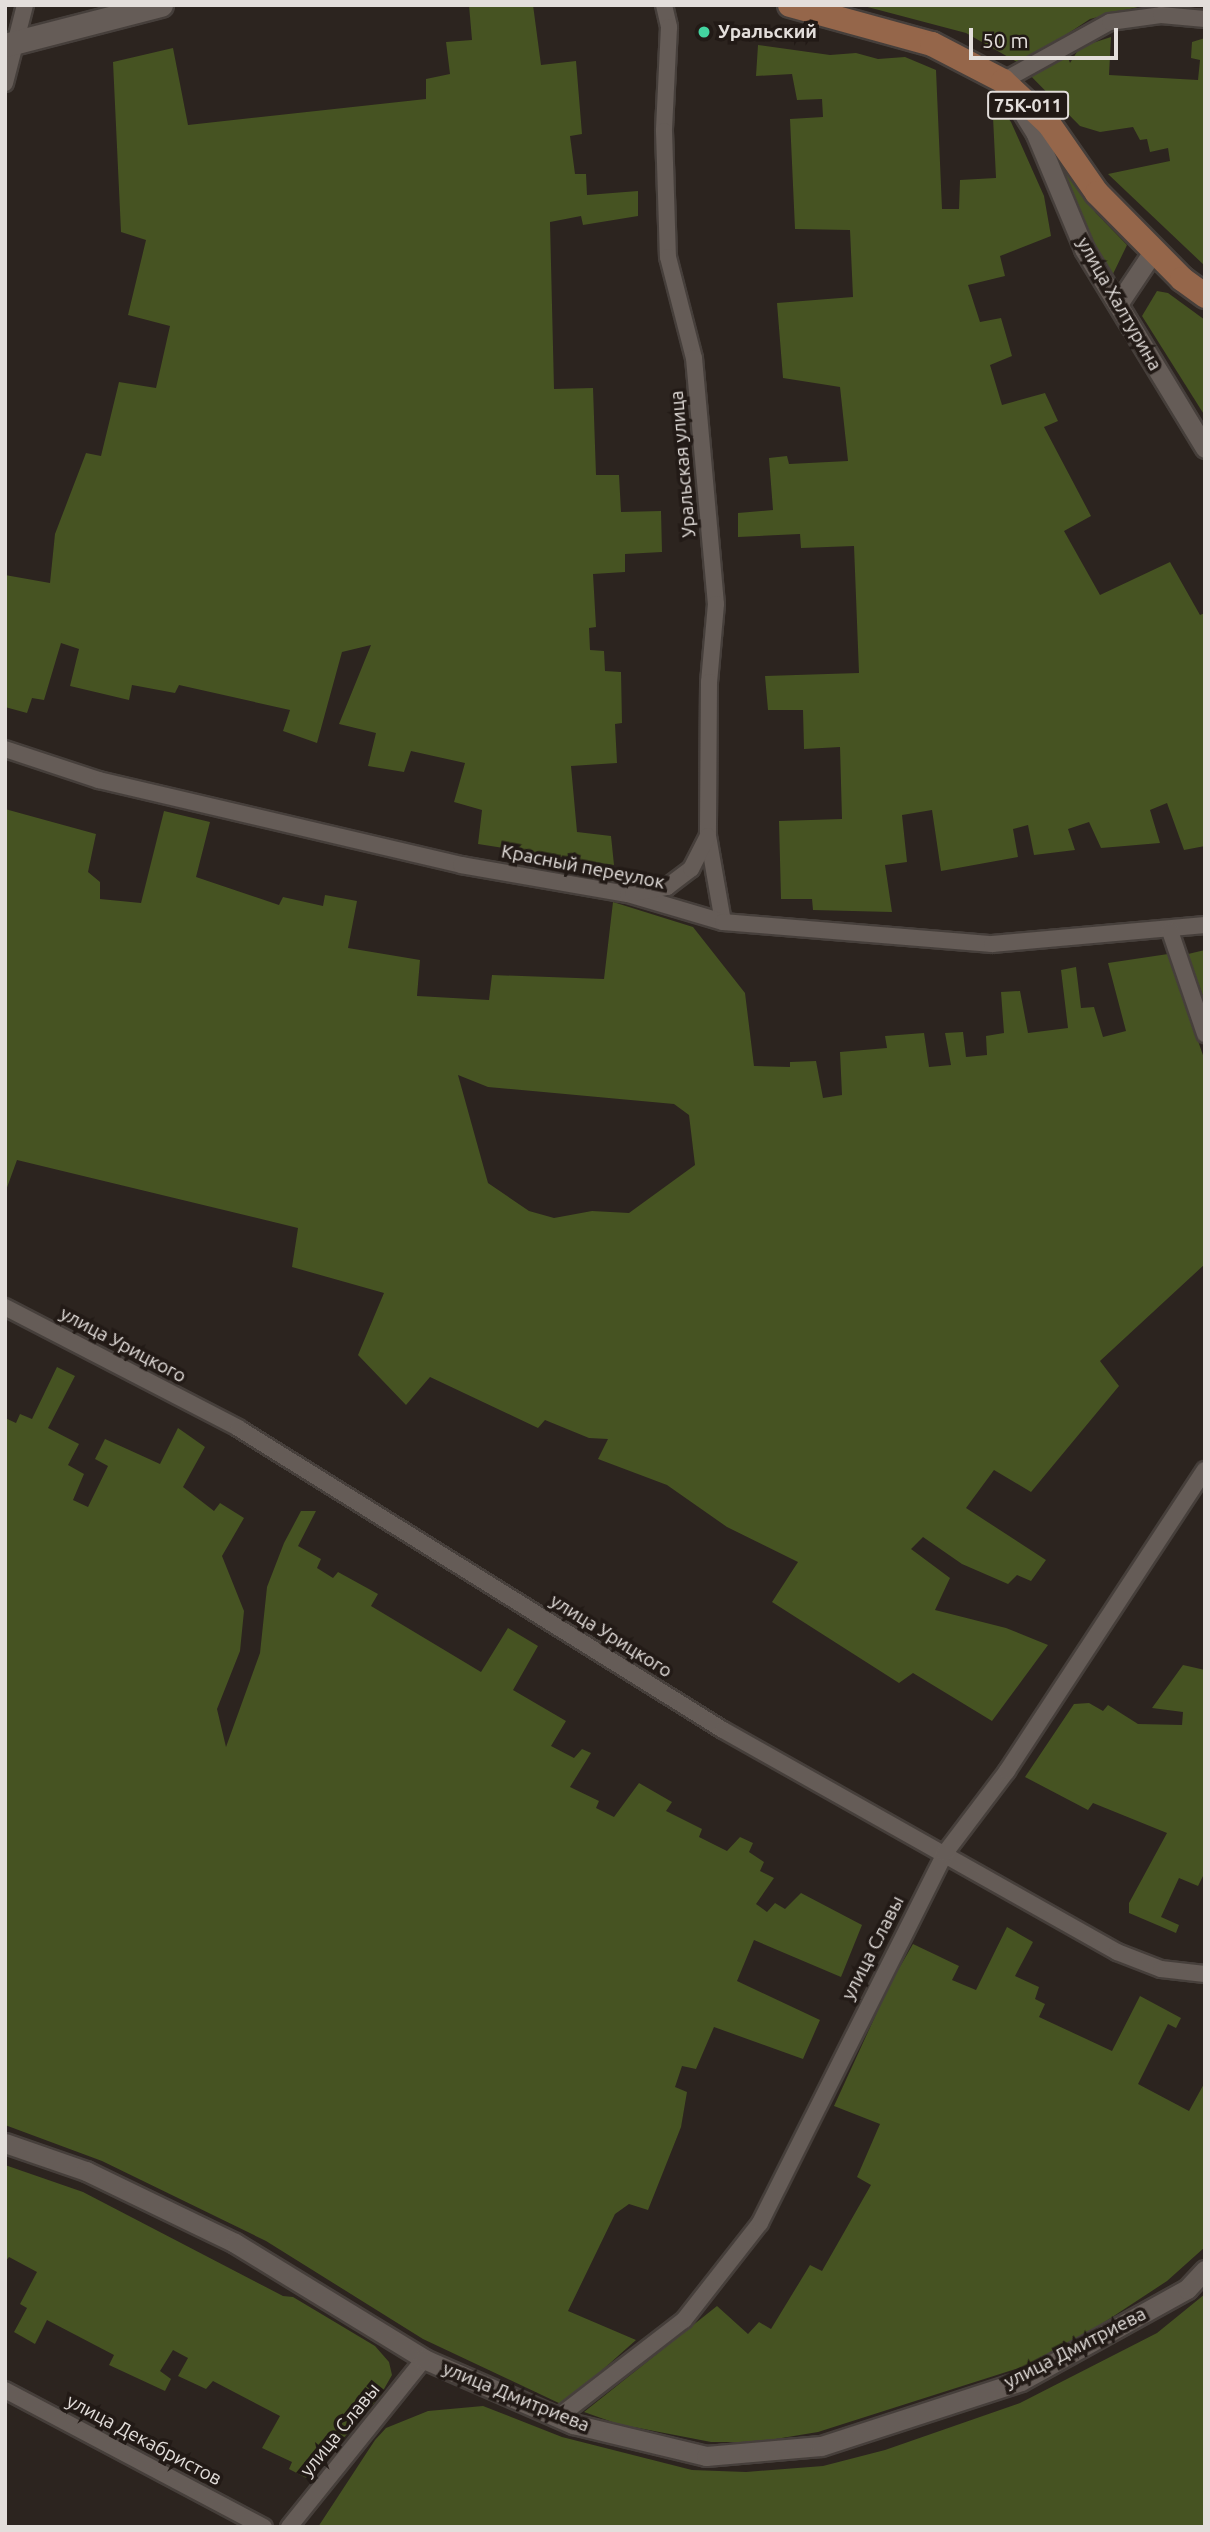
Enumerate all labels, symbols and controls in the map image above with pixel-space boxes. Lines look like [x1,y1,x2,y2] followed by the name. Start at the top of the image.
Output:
[972,14,1121,58] scale bar
[718,21,817,43] place label: Уральский
[696,24,712,40] marker: Уральский
[982,28,1029,52] text: 50 m
[986,90,1070,120] road number: 75К-011
[1072,233,1166,375] street label: улица Халтурина
[665,390,701,538] street label: Уральская улица
[499,840,667,894] street label: Красный переулок
[56,1302,190,1388] street label: улица Урицкого
[546,1589,676,1683] street label: улица Урицкого
[837,1892,909,2004] street label: улица Славы
[1000,2302,1150,2394] street label: улица Дмитриева
[439,2357,593,2437] street label: улица Дмитриева
[295,2379,385,2481] street label: улица Славы
[63,2390,225,2490] street label: улица Декабристов

